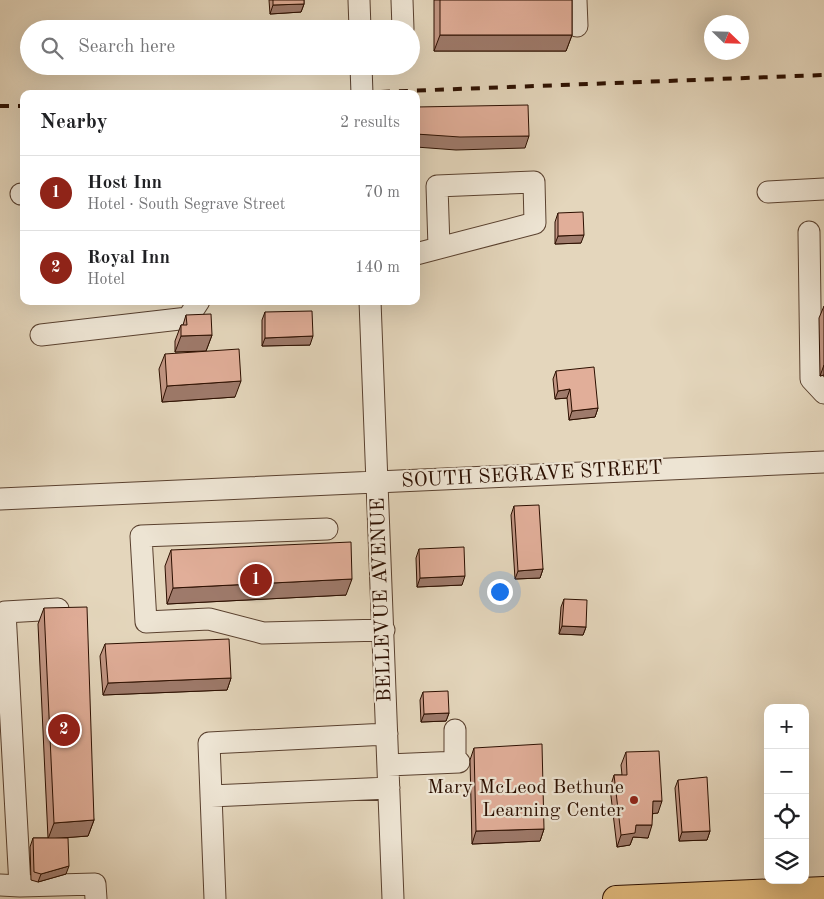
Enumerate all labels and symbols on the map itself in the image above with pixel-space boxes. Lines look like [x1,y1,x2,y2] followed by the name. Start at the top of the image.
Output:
[704,15,749,60] north arrow
[401,458,663,492] street label: SOUTH SEGRAVE STREET
[368,497,396,703] street label: BELLEVUE AVENUE
[240,561,272,599] pin: 1
[487,579,513,605] your location
[48,711,80,749] pin: 2
[427,778,624,821] place label: Mary McLeod Bethune Learning Center
[628,794,640,806] marker: Mary McLeod Bethune Learning Center

